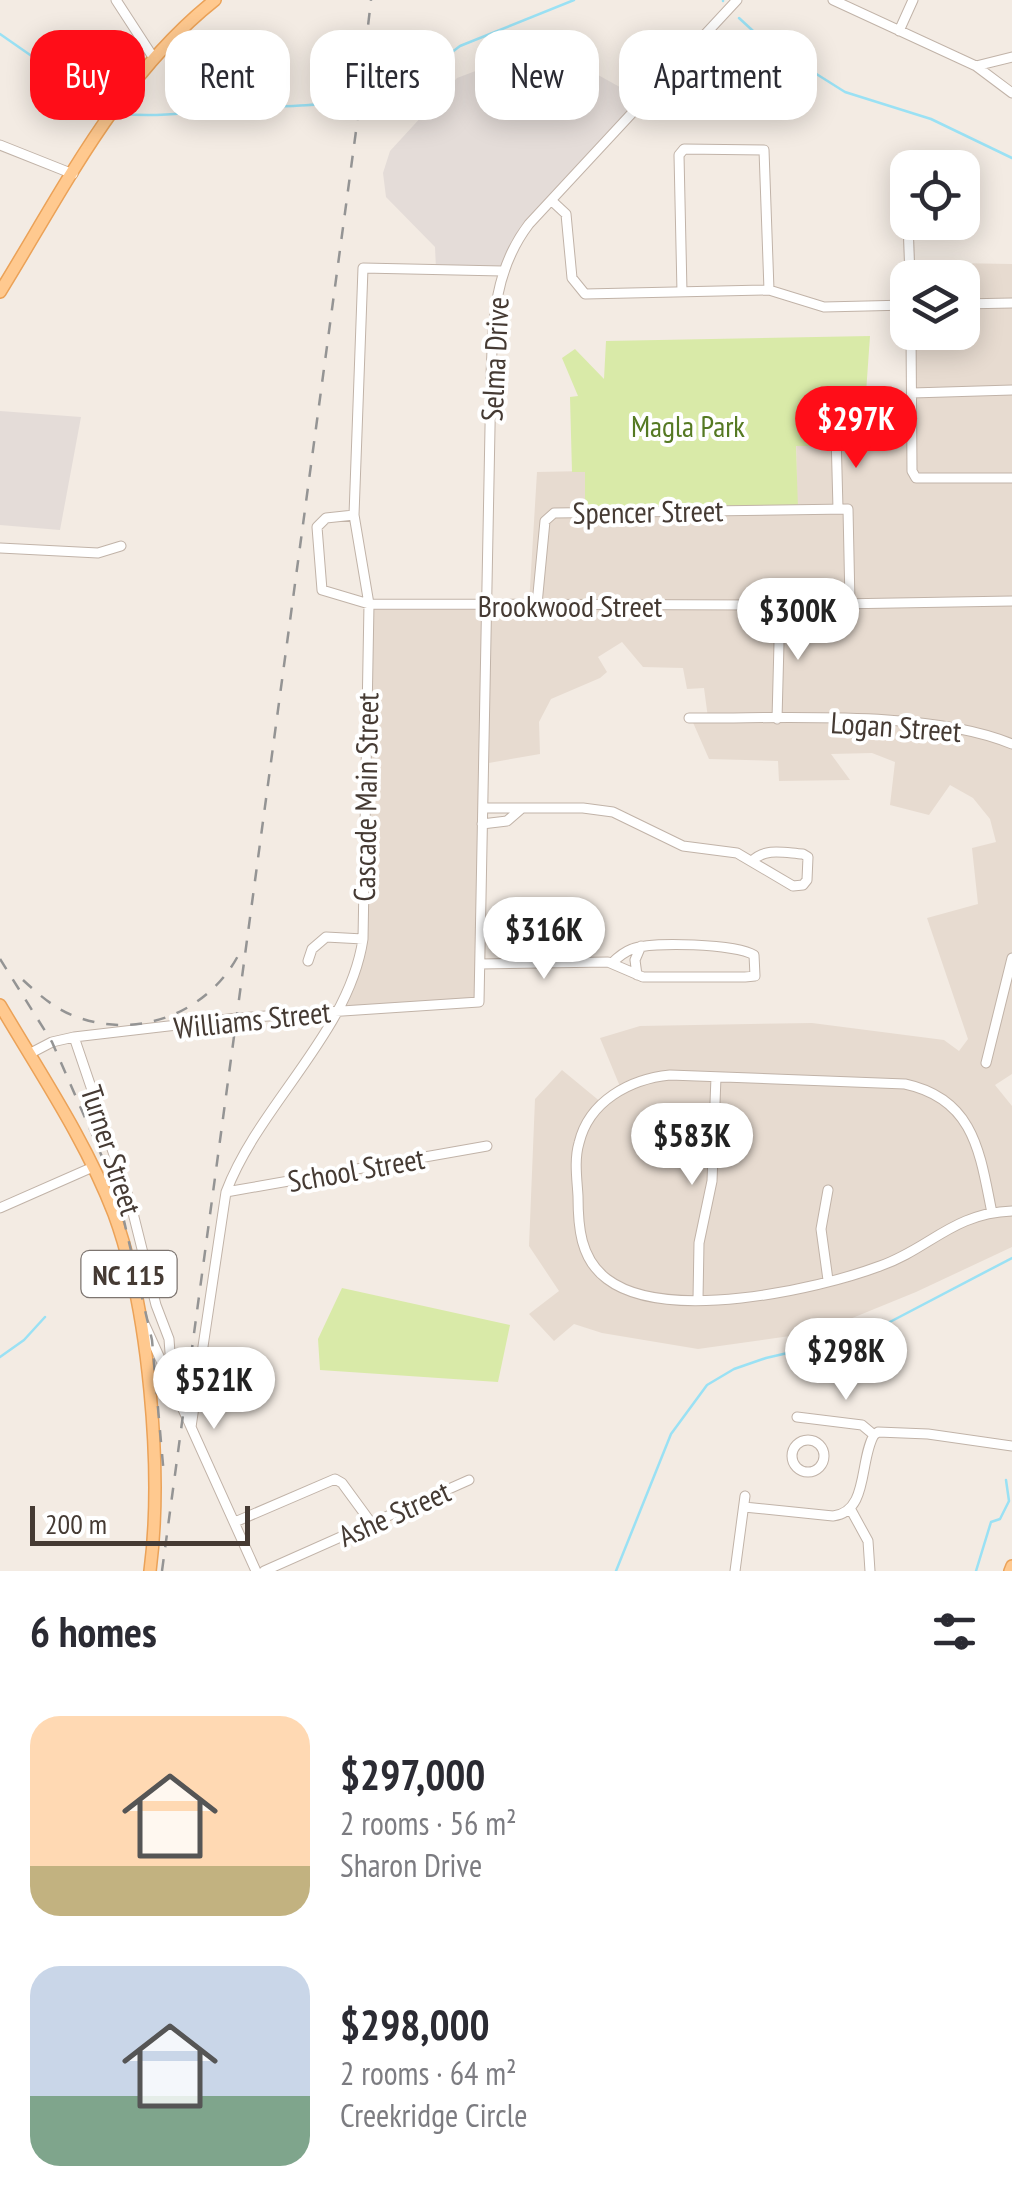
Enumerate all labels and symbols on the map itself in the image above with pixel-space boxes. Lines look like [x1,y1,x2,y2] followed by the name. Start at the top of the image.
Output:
[471,296,517,422] street label: Selma Drive
[786,386,926,471] pin: $297K
[631,406,745,445] park label: Magla Park
[572,490,724,532] street label: Spencer Street
[728,578,868,663] pin: $300K
[478,586,663,625] street label: Brookwood Street
[344,691,386,902] street label: Cascade Main Street
[829,702,963,750] street label: Logan Street
[474,897,614,982] pin: $316K
[172,991,333,1047] street label: Williams Street
[73,1080,152,1221] street label: Turner Street
[622,1103,762,1188] pin: $583K
[285,1138,428,1200] street label: School Street
[82,1251,176,1297] road number: NC 115
[776,1318,916,1403] pin: $298K
[144,1347,284,1432] pin: $521K
[332,1471,457,1555] street label: Ashe Street
[30,1501,250,1546] scale bar

